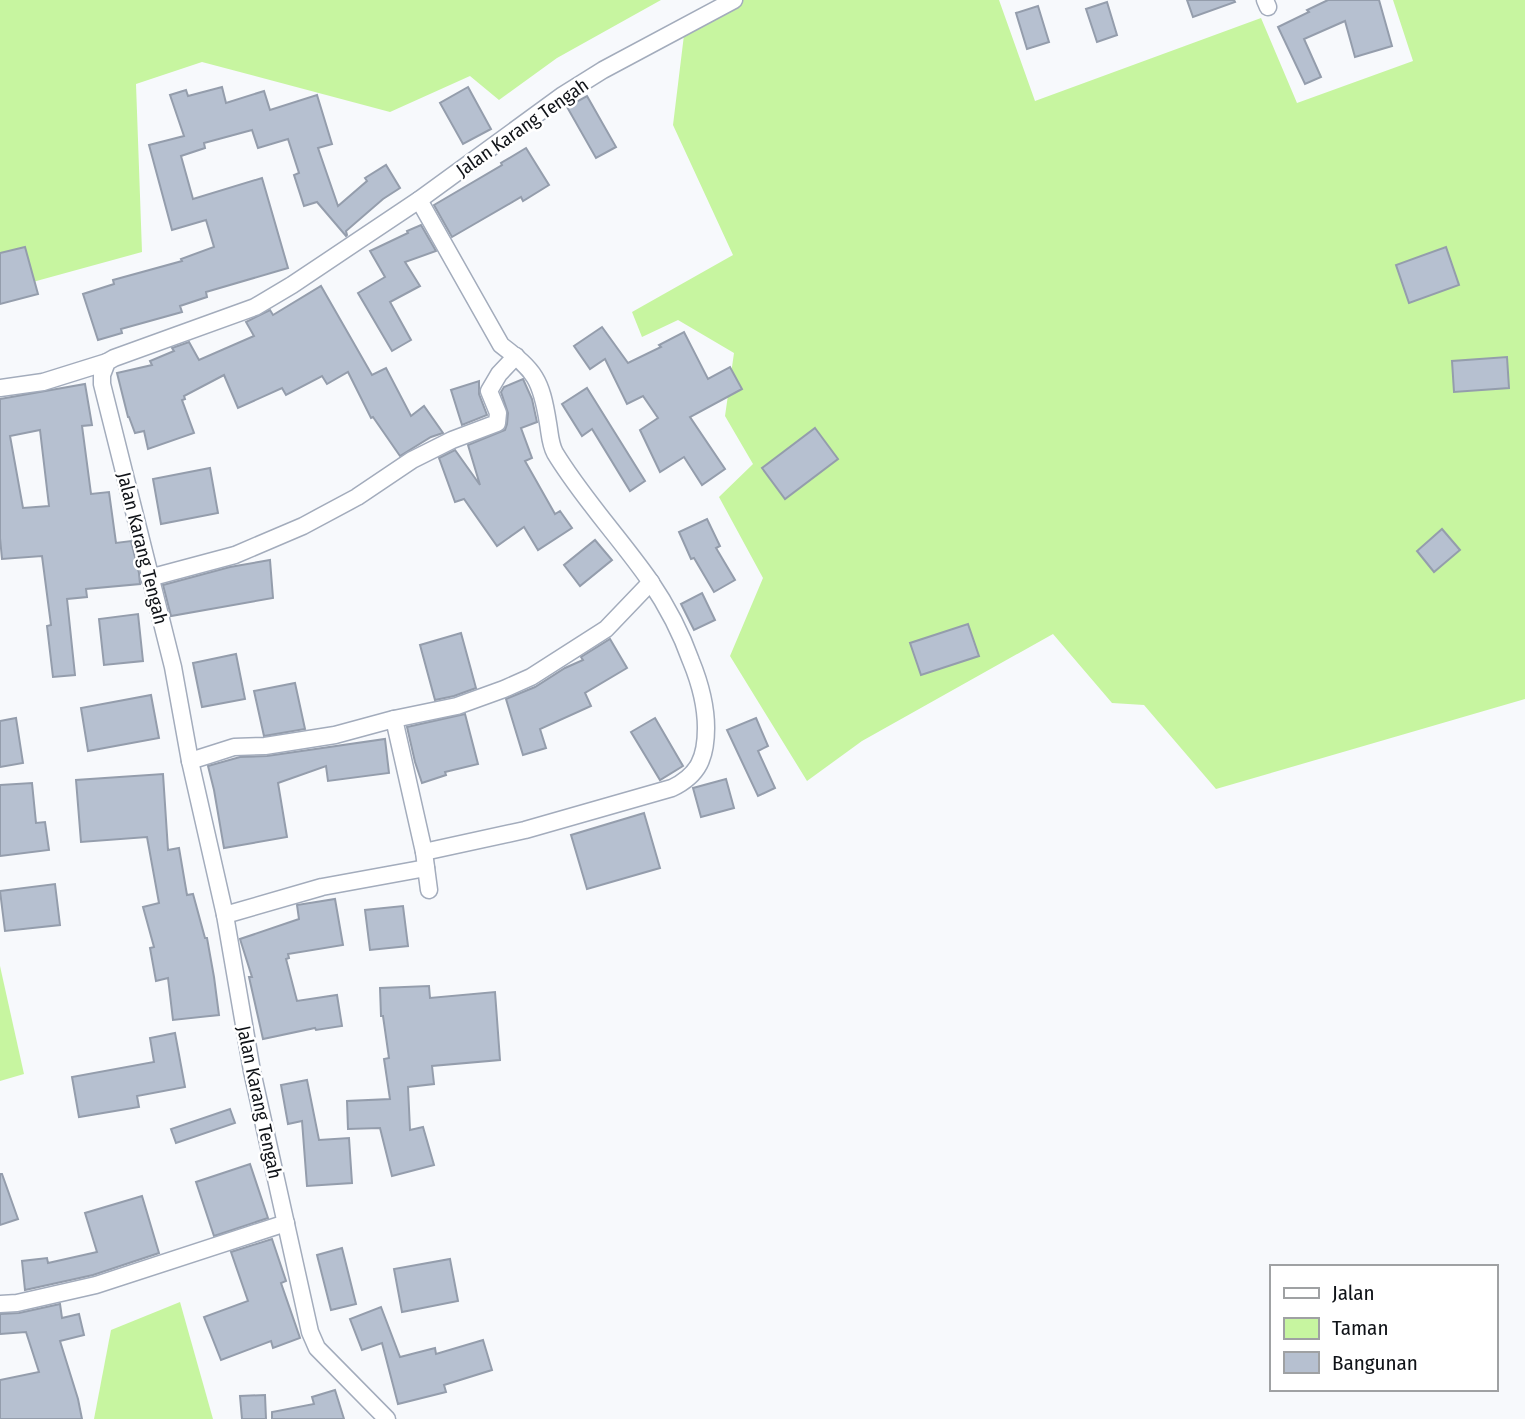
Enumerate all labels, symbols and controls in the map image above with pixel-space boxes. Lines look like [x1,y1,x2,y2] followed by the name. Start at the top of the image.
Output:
[452,73,593,182] street label: Jalan Karang Tengah
[112,470,173,627] street label: Jalan Karang Tengah
[232,1023,287,1181] street label: Jalan Karang Tengah
[1270,1265,1497,1391] legend
[1332,1280,1375,1306] text: Jalan
[1332,1315,1388,1341] text: Taman
[1332,1350,1418,1376] text: Bangunan

